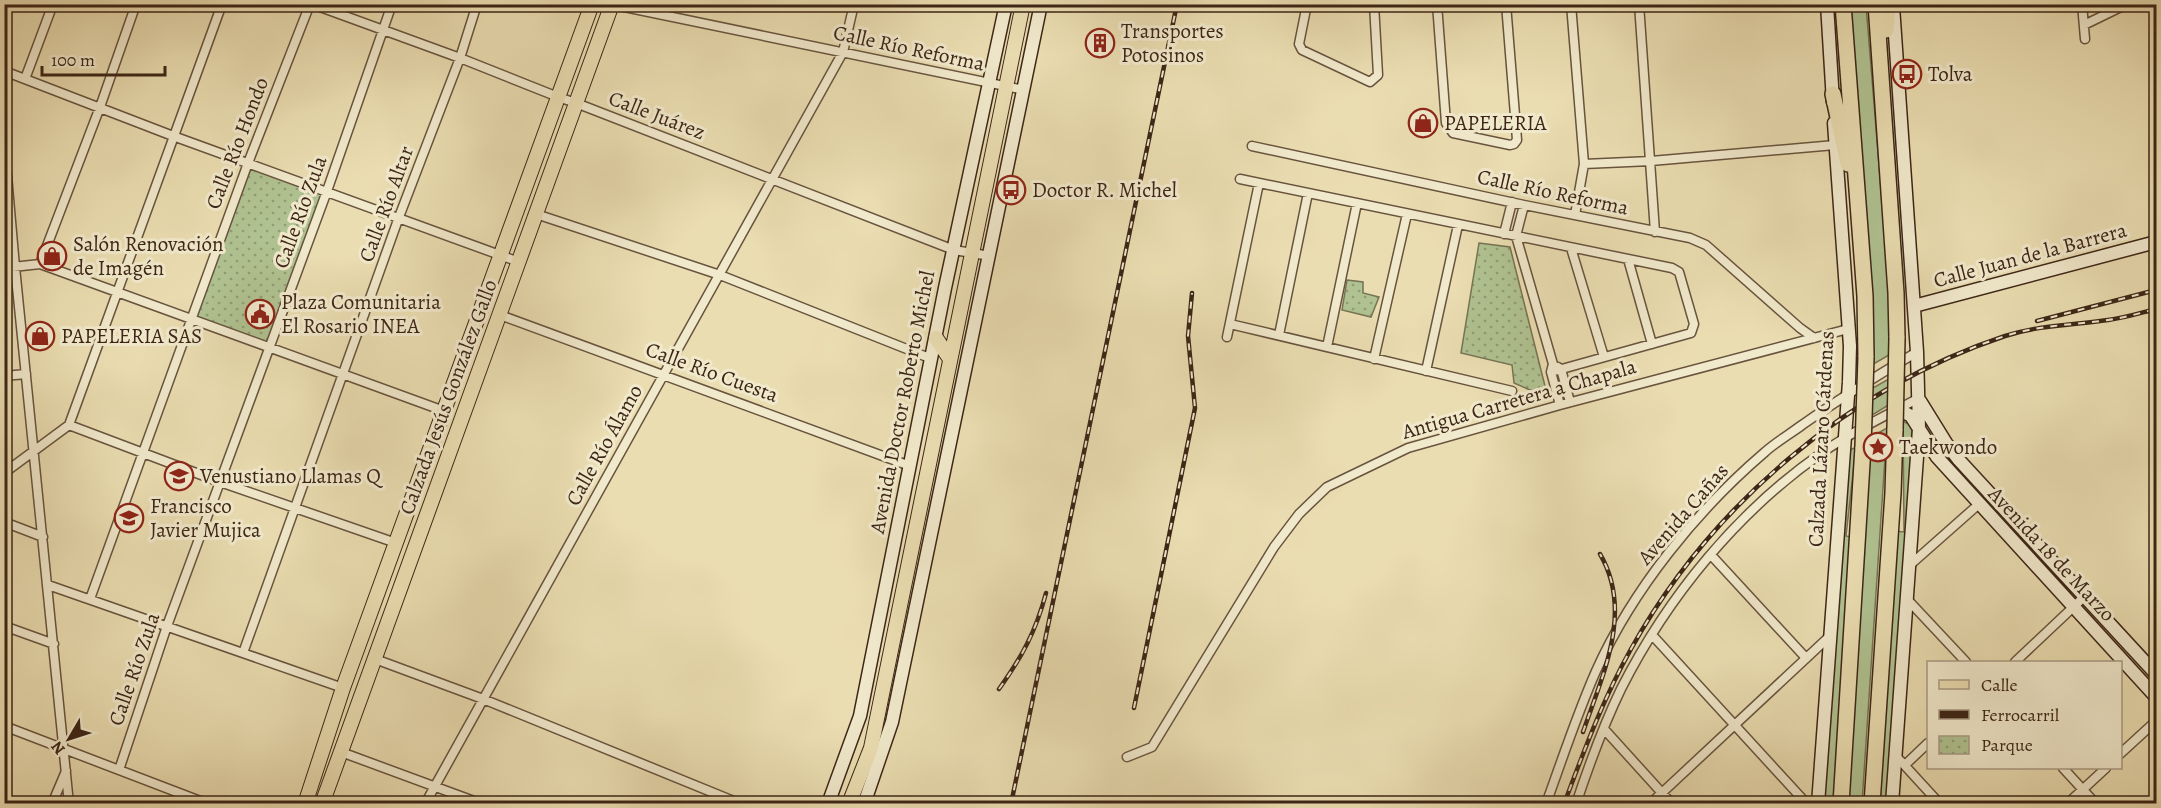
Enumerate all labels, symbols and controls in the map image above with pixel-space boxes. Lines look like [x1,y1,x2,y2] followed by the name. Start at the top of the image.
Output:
[1121,17,1224,69] place label: Transportes Potosinos
[831,18,987,78] street label: Calle Río Reforma
[1084,27,1116,59] building icon: Transportes Potosinos
[42,39,165,77] scale bar
[51,48,95,72] text: 100 m
[1891,58,1923,90] bus stop icon: Tolva
[1928,60,1973,88] place label: Tolva
[199,73,275,213] street label: Calle Río Hondo
[605,84,709,146] street label: Calle Juárez
[1407,107,1439,139] shop icon: PAPELERIA
[1444,109,1547,137] place label: PAPELERIA
[352,142,420,266] street label: Calle Río Altar
[267,152,333,272] street label: Calle Río Zula
[1475,162,1631,222] street label: Calle Río Reforma
[995,174,1027,206] bus stop icon: Doctor R. Michel
[1032,176,1177,204] place label: Doctor R. Michel
[1930,216,2130,294] street label: Calle Juan de la Barrera
[73,230,224,282] place label: Salón Renovación de Imagén
[36,240,68,272] shop icon: Salón Renovación de Imagén
[863,268,941,537] street label: Avenida Doctor Roberto Michel
[392,276,504,518] street label: Calzada Jesús González Gallo
[281,288,441,340] place label: Plaza Comunitaria El Rosario INEA
[244,298,276,330] public building icon: Plaza Comunitaria El Rosario INEA
[24,320,56,352] shop icon: PAPELERIA SAS
[61,322,202,350] place label: PAPELERIA SAS
[1801,330,1841,548] street label: Calzada Lázaro Cárdenas
[642,335,782,409] street label: Calle Río Cuesta
[1398,352,1639,446] street label: Antigua Carretera a Chapala
[559,379,649,511] street label: Calle Río Álamo
[1862,431,1894,463] place icon: Taekwondo
[1899,433,1997,461] place label: Taekwondo
[1630,457,1735,571] street label: Avenida Cañas
[163,460,195,492] school or university icon: Venustiano Llamas Q
[199,462,383,490] place label: Venustiano Llamas Q
[1981,480,2122,627] street label: Avenida 18 de Marzo
[150,492,261,544] place label: Francisco Javier Mujica
[113,502,145,534] school or university icon: Francisco Javier Mujica
[102,609,166,729] street label: Calle Río Zula
[1927,661,2122,769] legend
[1981,673,2018,697] text: Calle
[1981,703,2060,727] text: Ferrocarril
[39,709,99,769] north arrow
[1981,733,2033,757] text: Parque
[46,736,70,759] text: N

